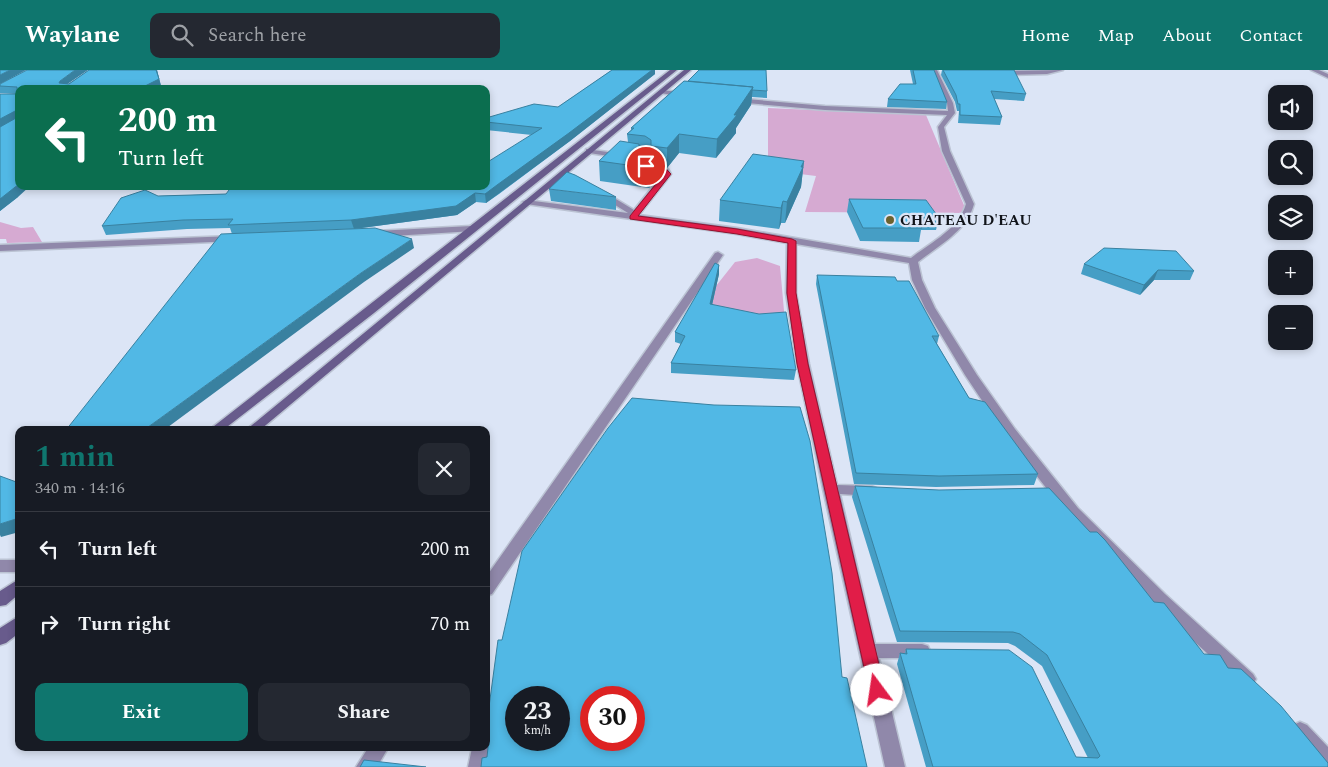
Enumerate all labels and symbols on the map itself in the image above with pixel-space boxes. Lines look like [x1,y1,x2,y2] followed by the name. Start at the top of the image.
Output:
[625,145,667,187] pin
[900,209,1032,232] place label: CHATEAU D'EAU
[884,214,896,226] marker: CHATEAU D'EAU
[850,663,902,715] position arrow
[580,686,645,751] speed limit sign: 30

